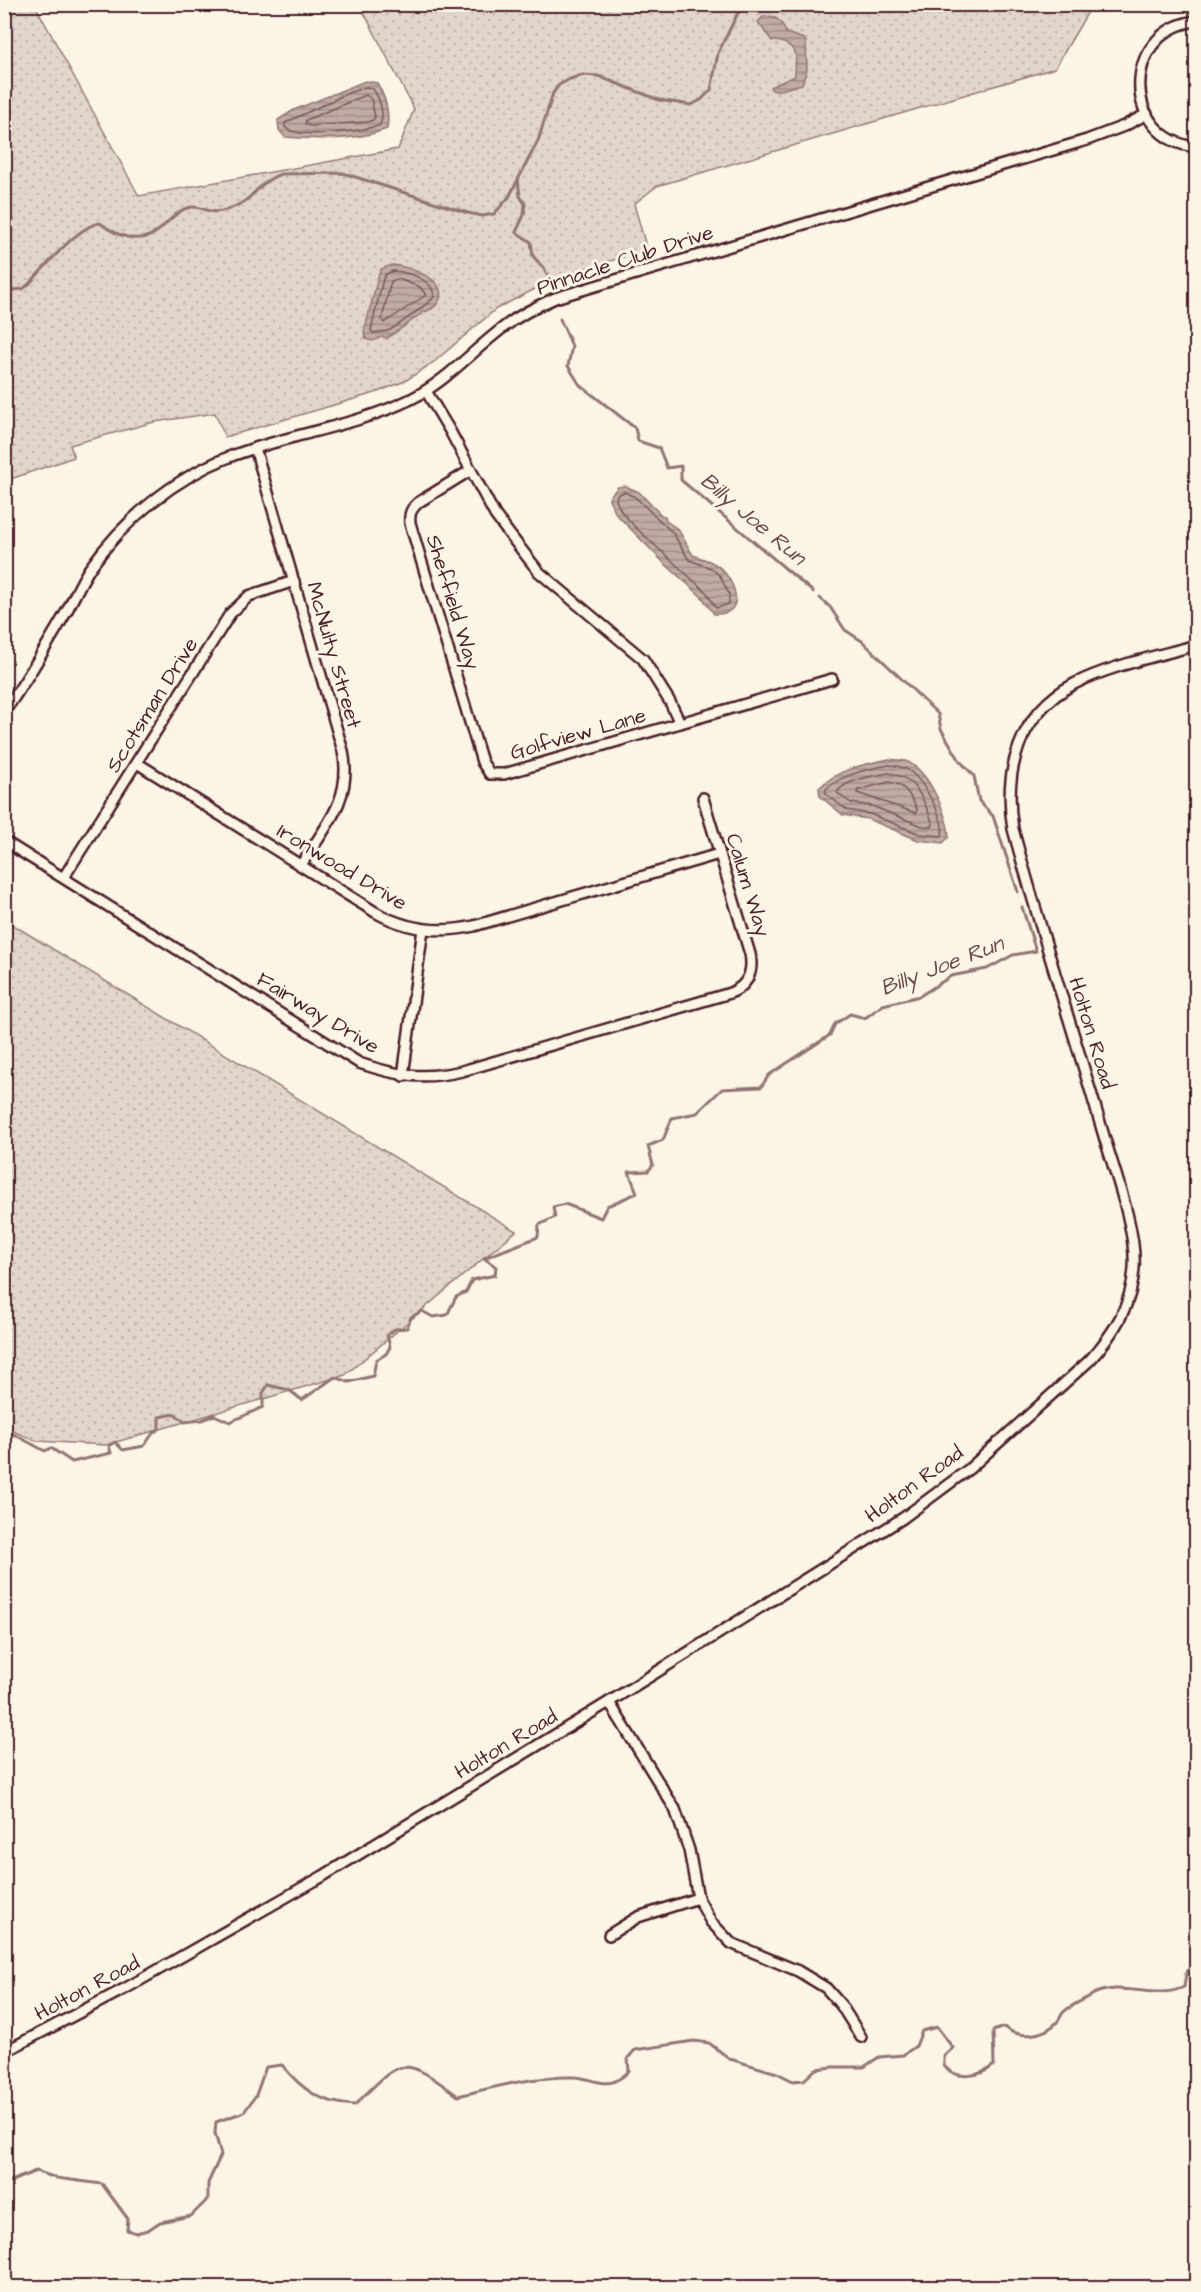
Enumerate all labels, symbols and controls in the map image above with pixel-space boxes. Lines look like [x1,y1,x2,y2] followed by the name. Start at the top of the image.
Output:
[533,218,717,302] street label: Pinnacle Club Drive
[693,466,814,574] water label: Billy Joe Run
[417,531,487,674] street label: Sheffield Way
[297,578,369,733] street label: McNulty Street
[99,632,205,778] street label: Scotsman Drive
[507,701,649,767] street label: Golfview Lane
[271,817,413,917] street label: Ironwood Drive
[717,830,778,941] street label: Calum Way
[876,928,1010,1005] water label: Billy Joe Run
[250,965,385,1063] street label: Fairway Drive
[1061,974,1123,1093] street label: Holton Road
[859,1438,969,1530] street label: Holton Road
[449,1702,563,1786] street label: Holton Road
[29,1948,145,2028] street label: Holton Road

